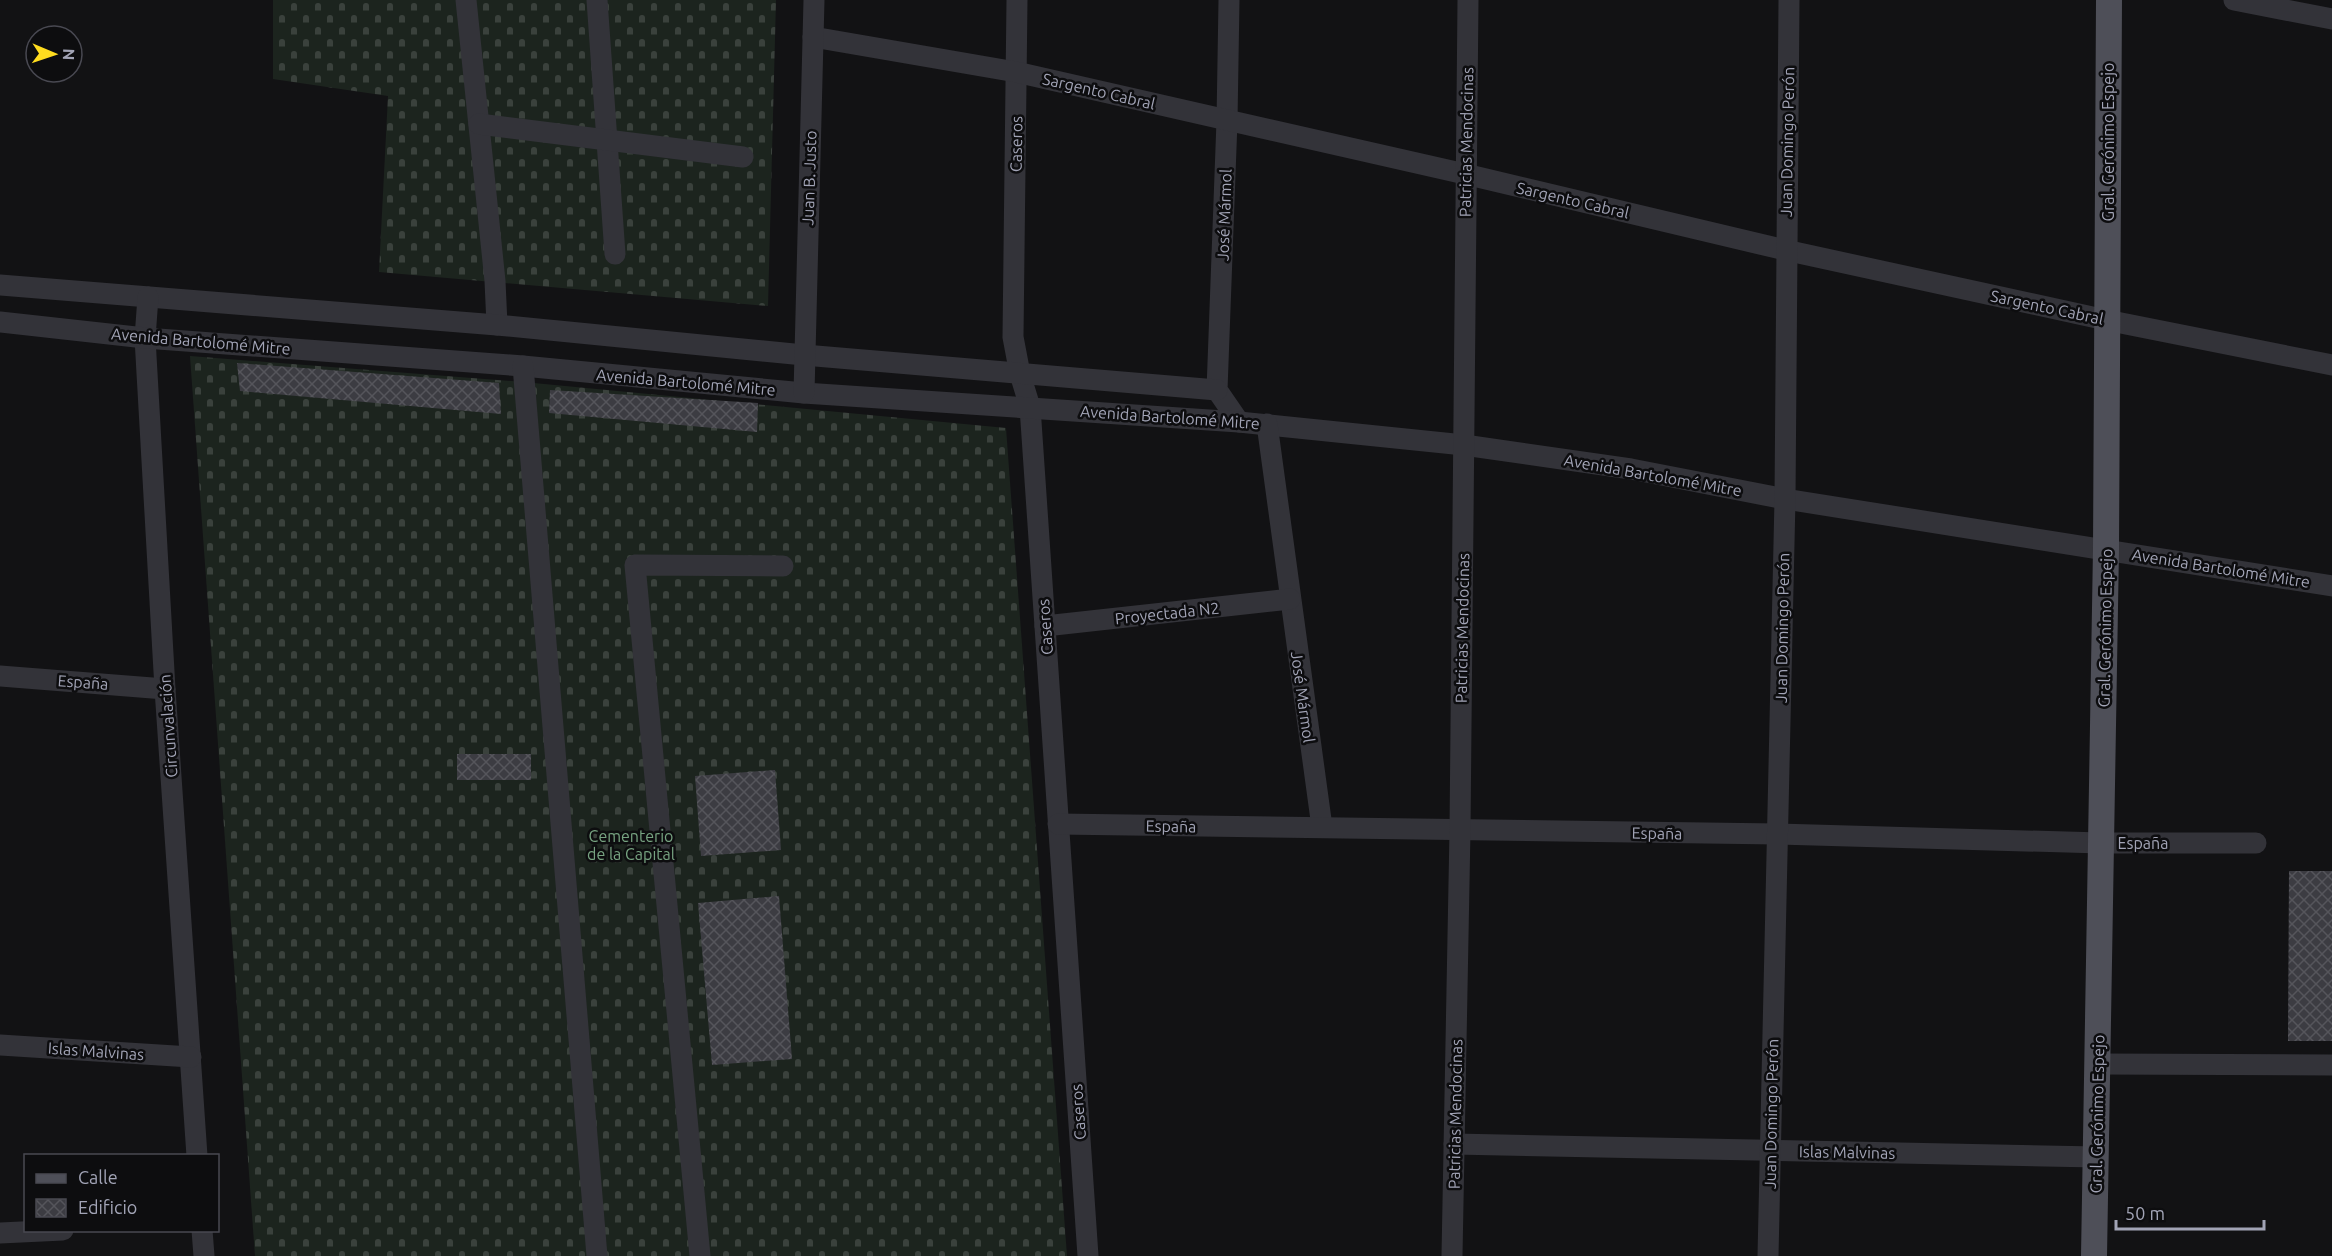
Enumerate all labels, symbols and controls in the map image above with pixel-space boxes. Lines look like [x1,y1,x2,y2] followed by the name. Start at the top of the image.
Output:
[24,24,84,84] north arrow
[60,48,78,61] text: N
[2099,63,2117,221] street label: Gral. Gerónimo Espejo
[1456,67,1476,217] street label: Patricias Mendocinas
[1777,67,1797,217] street label: Juan Domingo Perón
[1041,69,1157,113] street label: Sargento Cabral
[1007,116,1025,172] street label: Caseros
[798,130,820,226] street label: Juan B. Justo
[1213,169,1235,261] street label: José Mármol
[1515,178,1631,222] street label: Sargento Cabral
[1989,286,2105,328] street label: Sargento Cabral
[111,324,291,358] street label: Avenida Bartolomé Mitre
[596,365,776,399] street label: Avenida Bartolomé Mitre
[1080,402,1260,432] street label: Avenida Bartolomé Mitre
[1563,451,1743,499] street label: Avenida Bartolomé Mitre
[2131,545,2311,591] street label: Avenida Bartolomé Mitre
[2095,548,2115,708] street label: Gral. Gerónimo Espejo
[1452,553,1472,703] street label: Patricias Mendocinas
[1772,553,1792,703] street label: Juan Domingo Perón
[1034,598,1056,656] street label: Caseros
[1114,599,1220,627] street label: Proyectada N2
[1288,650,1318,744] street label: José Mármol
[57,671,109,693] street label: España
[155,674,181,778] street label: Circunvalación
[1145,817,1197,835] street label: España
[1631,824,1683,842] street label: España
[587,827,675,863] park label: Cementerio de la Capital
[2118,834,2168,852] street label: España
[2087,1034,2107,1194] street label: Gral. Gerónimo Espejo
[47,1039,145,1063] street label: Islas Malvinas
[1445,1039,1465,1189] street label: Patricias Mendocinas
[1761,1039,1781,1189] street label: Juan Domingo Perón
[1067,1083,1089,1141] street label: Caseros
[1799,1142,1895,1162] street label: Islas Malvinas
[24,1154,219,1232] legend
[78,1167,118,1187] text: Calle
[2116,1193,2264,1231] scale bar
[78,1197,137,1217] text: Edificio
[2125,1203,2165,1223] text: 50 m

